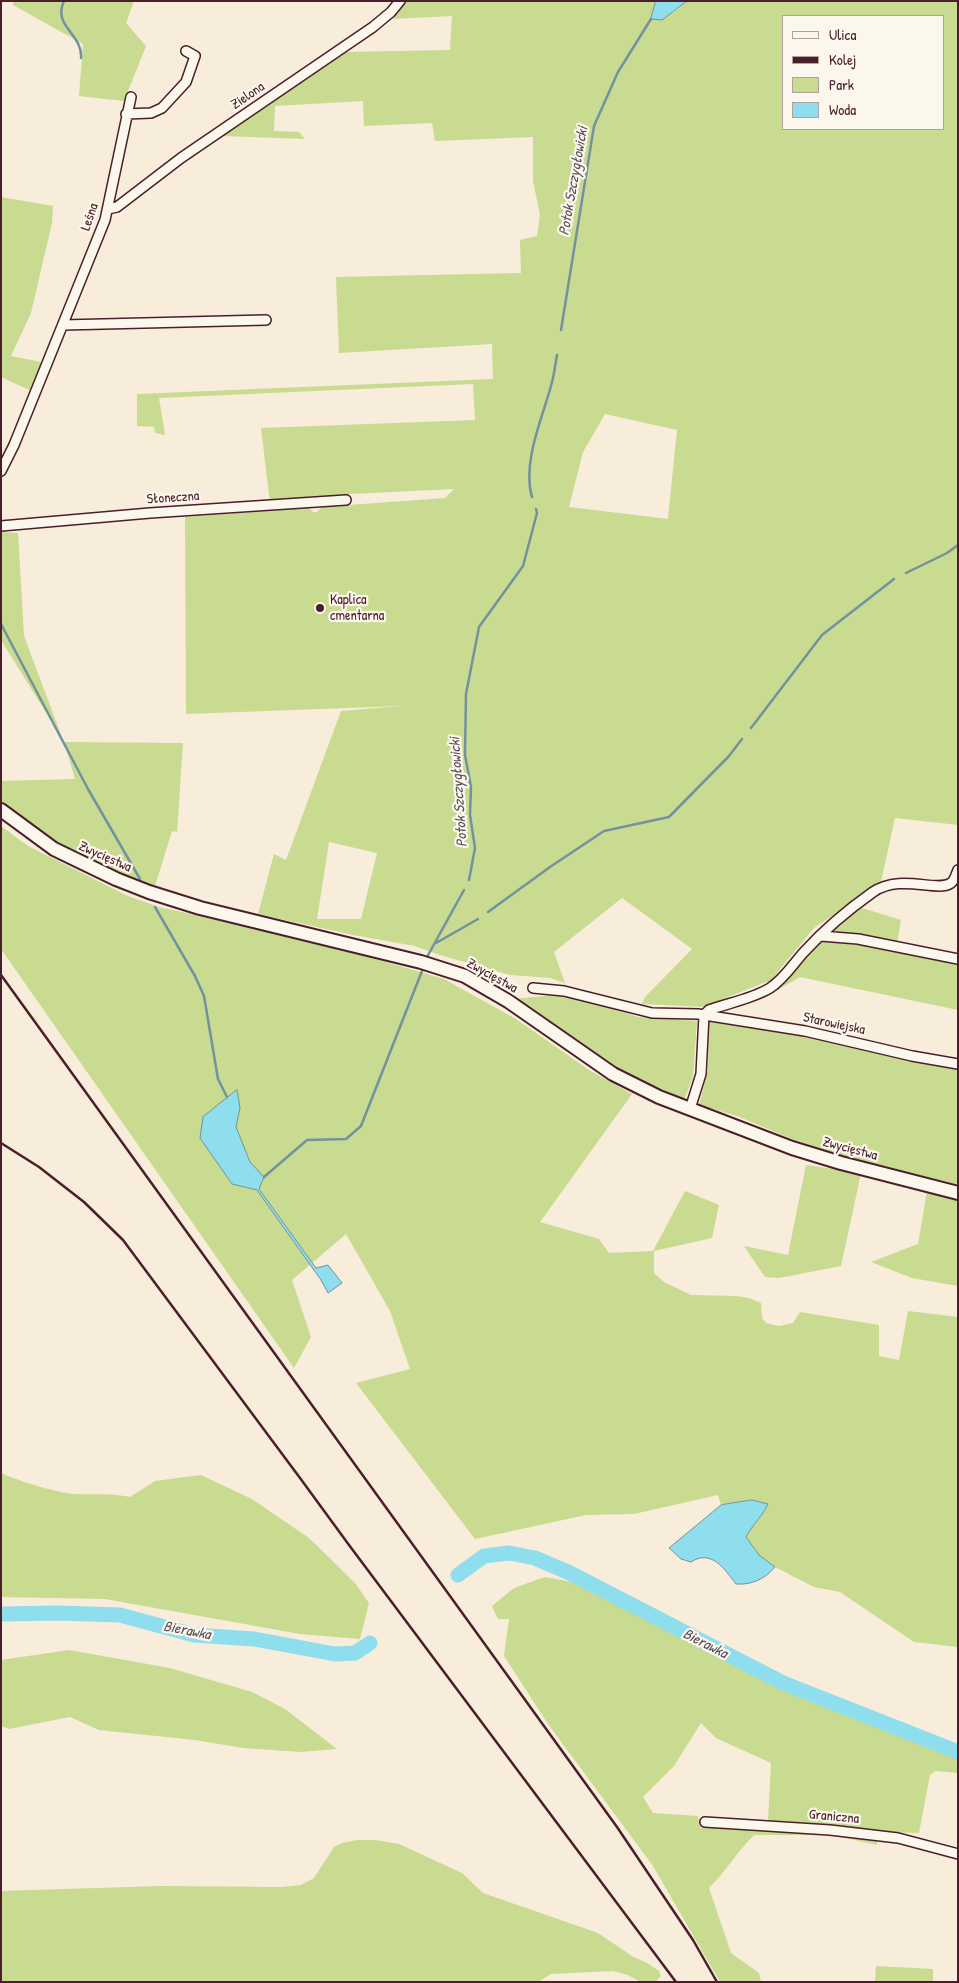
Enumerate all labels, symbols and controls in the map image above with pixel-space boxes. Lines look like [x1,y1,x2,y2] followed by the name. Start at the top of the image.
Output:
[782,15,944,130] legend
[829,24,856,45] text: Ulica
[829,49,856,70] text: Kolej
[829,74,854,95] text: Park
[228,79,268,113] street label: Zielona
[829,99,856,120] text: Woda
[556,125,592,237] water label: Potok Szczygłowicki
[78,201,102,233] street label: Leśna
[146,488,200,508] street label: Słoneczna
[330,592,384,624] place label: Kaplica cmentarna
[314,602,326,614] marker: Kaplica cmentarna
[446,736,472,848] water label: Potok Szczygłowicki
[76,838,134,876] street label: Zwycięstwa
[464,955,520,997] street label: Zwycięstwa
[801,1009,867,1039] street label: Starowiejska
[821,1134,879,1164] street label: Zwycięstwa
[162,1618,212,1644] water label: Bierawka
[680,1625,730,1663] water label: Bierawka
[808,1806,860,1828] street label: Graniczna

